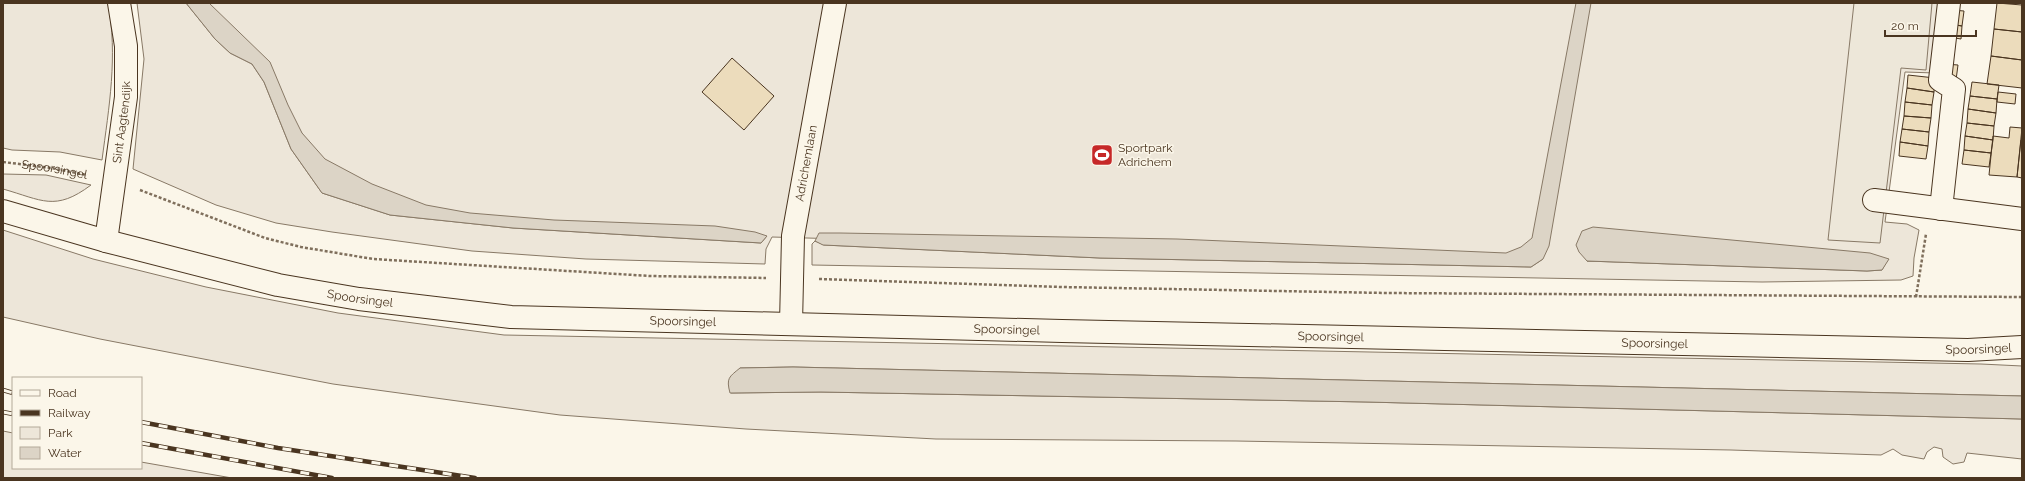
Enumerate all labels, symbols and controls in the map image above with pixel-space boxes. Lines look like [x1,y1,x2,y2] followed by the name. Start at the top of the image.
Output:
[1885,12,1976,38] scale bar
[1891,19,1919,33] text: 20 m
[110,80,133,164] street label: Sint Aagtendijk
[792,124,820,202] street label: Adrichemlaan
[1118,141,1173,169] place label: Sportpark Adrichem
[1089,142,1115,168] sports icon: Sportpark Adrichem
[21,157,89,182] street label: Spoorsingel
[326,287,394,310] street label: Spoorsingel
[650,314,717,329] street label: Spoorsingel
[973,322,1041,337] street label: Spoorsingel
[1297,329,1365,344] street label: Spoorsingel
[1621,336,1689,351] street label: Spoorsingel
[1945,341,2013,357] street label: Spoorsingel
[12,377,142,469] legend
[48,386,77,400] text: Road
[48,406,91,420] text: Railway
[48,426,73,440] text: Park
[48,446,82,460] text: Water

